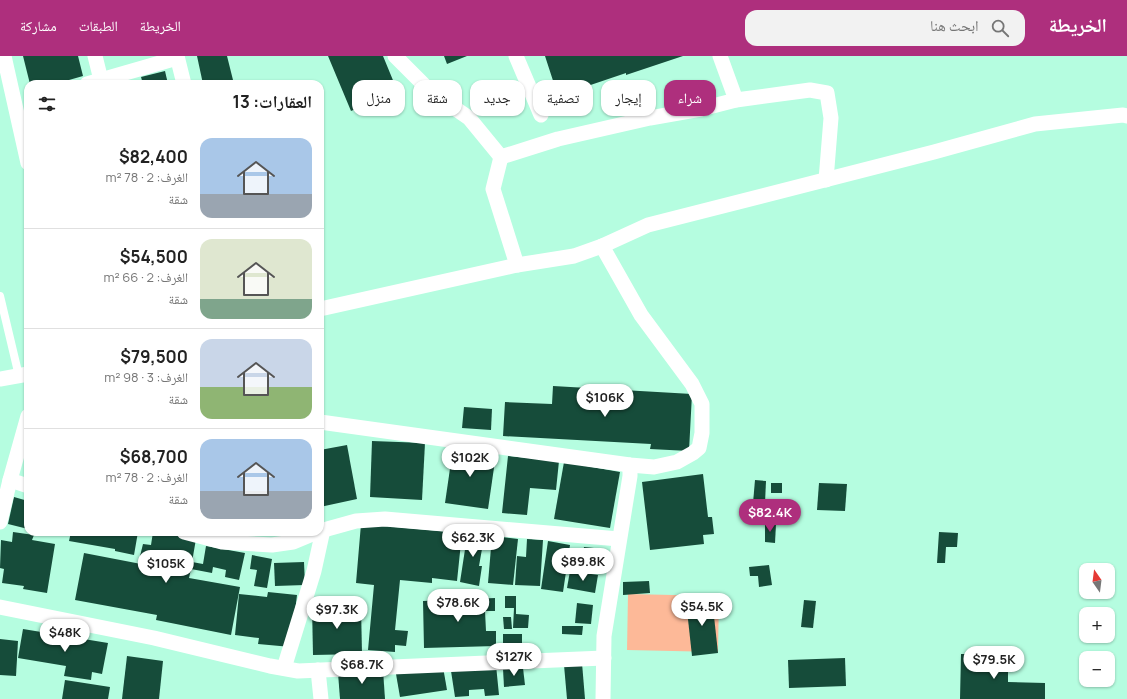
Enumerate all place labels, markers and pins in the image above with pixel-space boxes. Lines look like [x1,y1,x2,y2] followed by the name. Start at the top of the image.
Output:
[577,384,633,418] pin: $106K
[442,444,498,478] pin: $102K
[737,499,803,533] pin: $82.4K
[440,524,506,558] pin: $62.3K
[550,548,616,582] pin: $89.8K
[138,550,194,584] pin: $105K
[425,589,491,623] pin: $78.6K
[669,593,735,627] pin: $54.5K
[304,596,370,630] pin: $97.3K
[41,619,89,653] pin: $48K
[486,643,542,677] pin: $127K
[961,646,1027,680] pin: $79.5K
[329,651,395,685] pin: $68.7K

